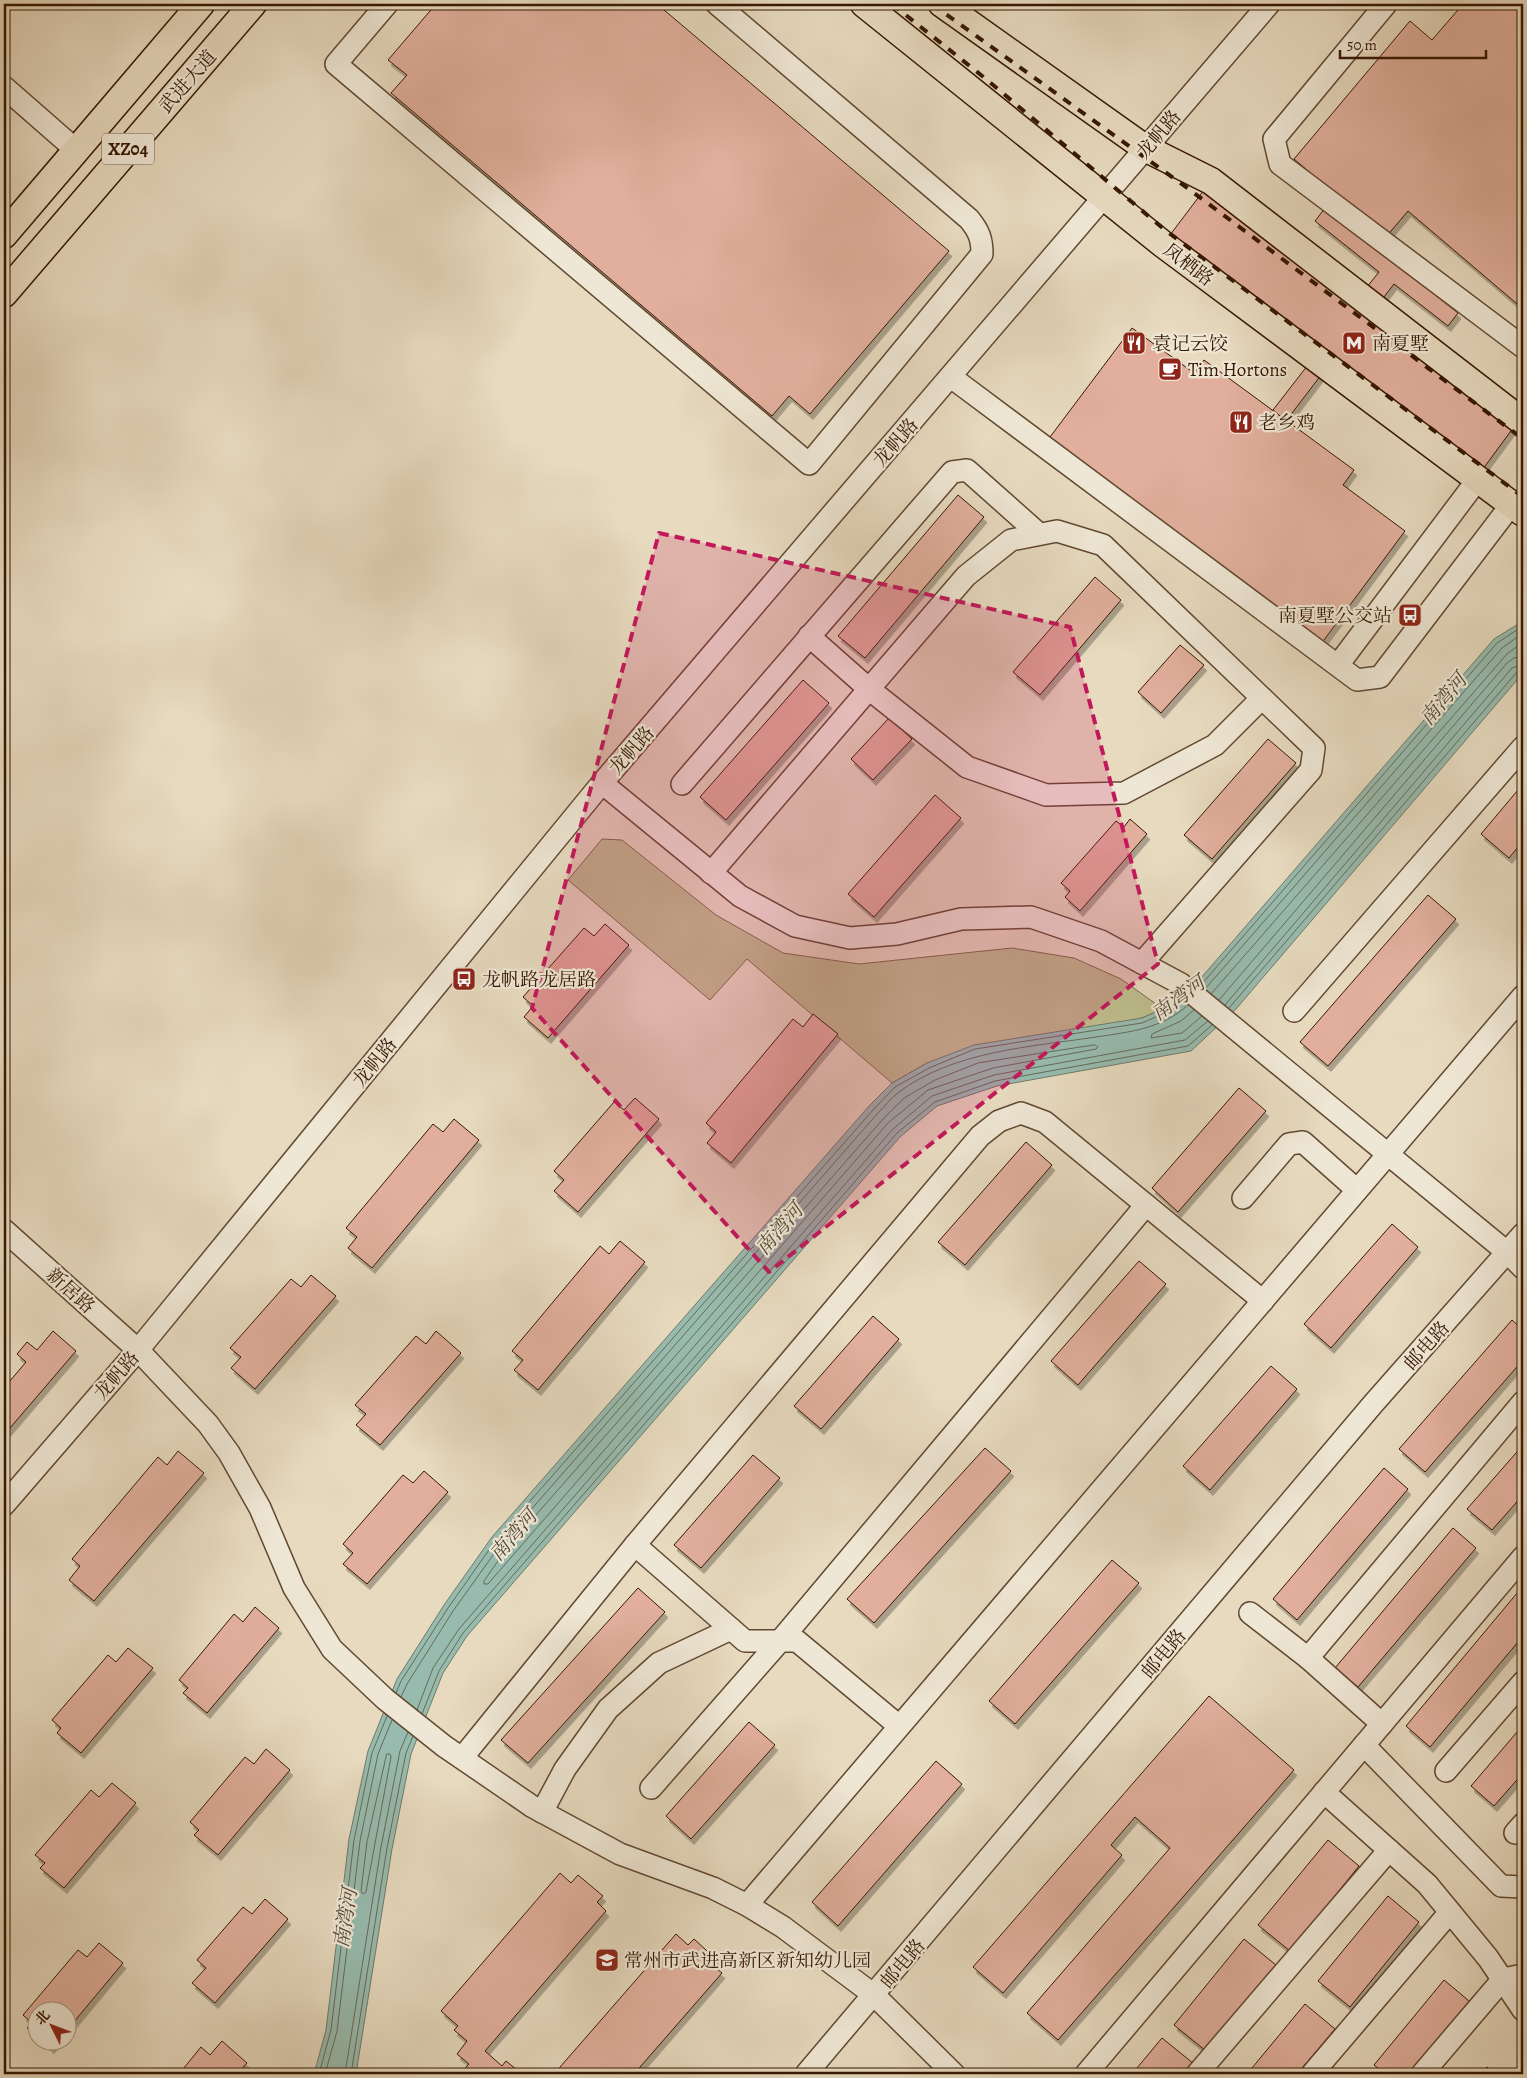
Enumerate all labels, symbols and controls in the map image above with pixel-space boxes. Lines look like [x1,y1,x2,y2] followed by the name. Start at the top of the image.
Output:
[1340,28,1486,60] scale bar
[1347,35,1377,55] text: 50 m
[153,44,223,119] street label: 武进大道
[1130,104,1187,165] street label: 龙帆路
[102,134,154,164] road number: XZ04
[1158,237,1219,292] street label: 凤栖路
[1121,330,1147,356] restaurant icon: 袁记云饺
[1341,330,1367,356] metro station icon: 南夏墅
[1152,331,1228,357] place label: 袁记云饺
[1372,331,1429,357] place label: 南夏墅
[1157,356,1183,382] cafe icon: Tim Hortons
[1188,357,1287,383] place label: Tim Hortons
[1228,409,1254,435] restaurant icon: 老乡鸡
[1258,410,1315,436] place label: 老乡鸡
[867,413,924,473] street label: 龙帆路
[1397,602,1423,628] bus stop icon: 南夏墅公交站
[1278,603,1392,629] place label: 南夏墅公交站
[1414,665,1475,731] water label: 南湾河
[603,721,660,781] street label: 龙帆路
[451,966,477,992] bus stop icon: 龙帆路龙居路
[482,967,596,993] place label: 龙帆路龙居路
[1146,968,1213,1027] water label: 南湾河
[347,1032,403,1093] street label: 龙帆路
[750,1196,811,1261] water label: 南湾河
[40,1262,100,1319] street label: 新居路
[1398,1316,1455,1376] street label: 邮电路
[88,1346,145,1406] street label: 龙帆路
[484,1502,545,1567] water label: 南湾河
[1135,1623,1192,1684] street label: 邮电路
[327,1883,364,1950] water label: 南湾河
[874,1933,931,1994] street label: 邮电路
[594,1947,620,1973] school or university icon: 常州市武进高新区新知幼儿园
[624,1948,871,1974] place label: 常州市武进高新区新知幼儿园
[28,2000,78,2050] north arrow
[31,2006,54,2029] text: 北

